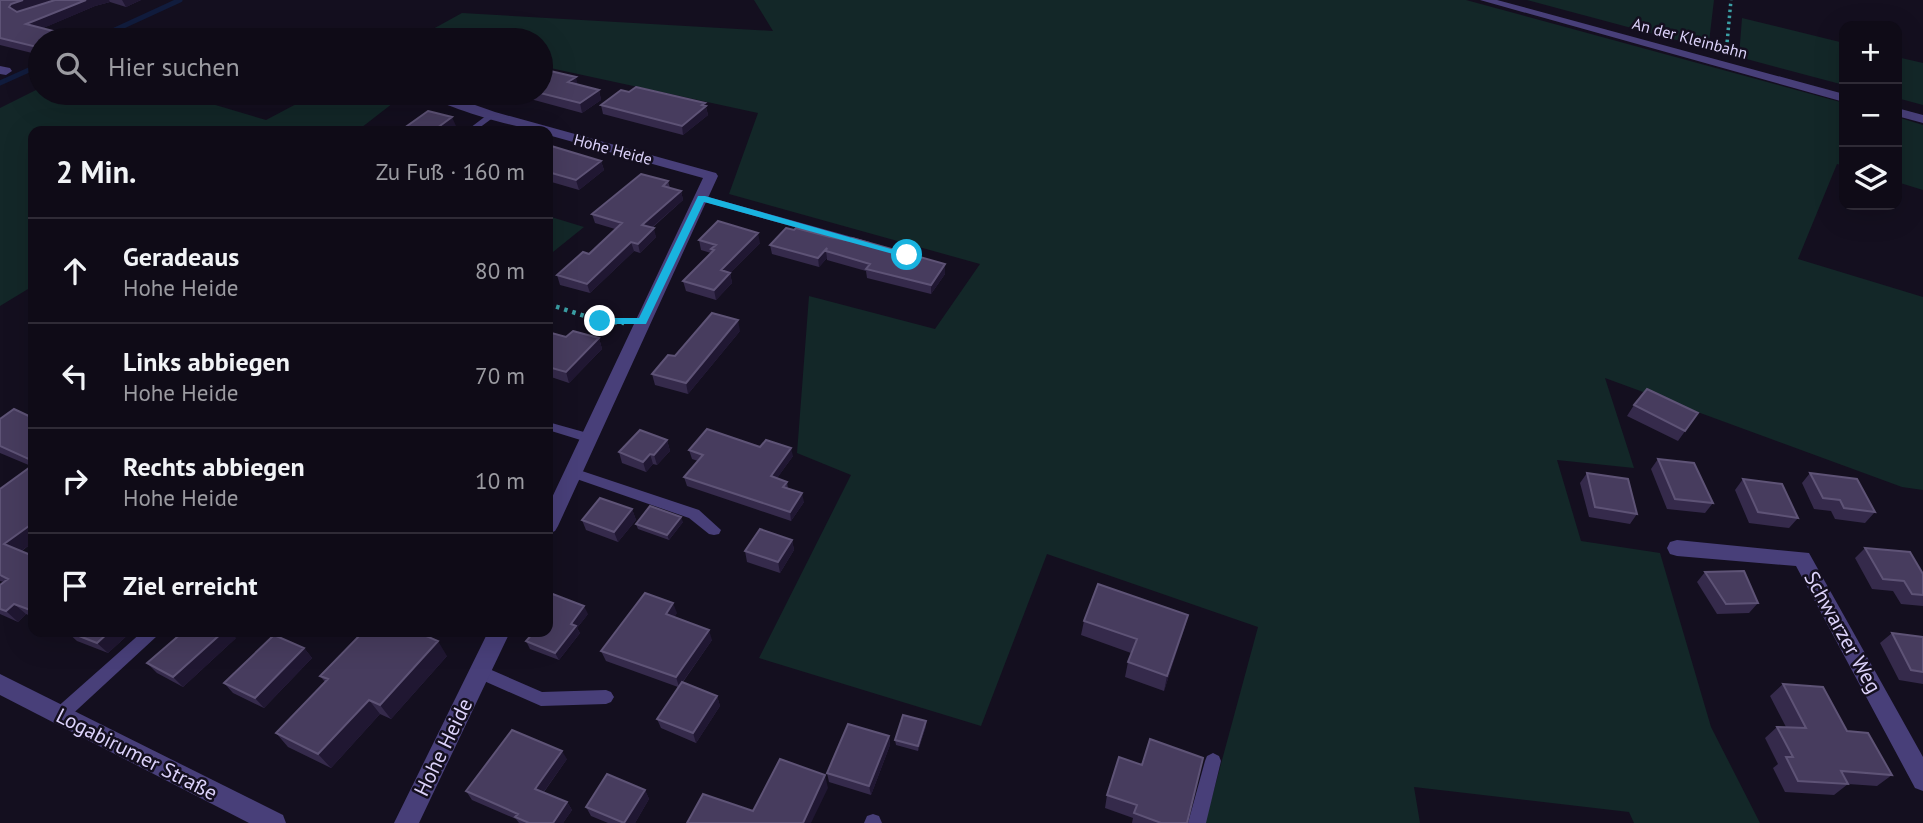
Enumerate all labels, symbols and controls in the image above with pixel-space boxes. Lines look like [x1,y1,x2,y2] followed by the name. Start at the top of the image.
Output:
[1630,13,1750,63] street label: An der Kleinbahn
[1839,21,1902,210] map controls
[1839,21,1902,84] button: +
[28,28,553,105] search box
[52,48,90,86] icon: search
[108,50,240,83] text: Hier suchen
[1839,84,1902,147] button: −
[572,129,654,169] street label: Hohe Heide
[1839,147,1902,210] button: layers
[56,152,136,191] text: 2 Min.
[376,157,525,186] text: Zu Fuß · 160 m
[891,239,922,270] route start
[123,240,239,273] text: Geradeaus
[56,252,94,290] icon: ahead
[475,256,525,285] text: 80 m
[123,273,239,302] text: Hohe Heide
[584,305,615,336] route end
[123,345,290,378] text: Links abbiegen
[56,357,94,395] icon: left
[475,361,525,390] text: 70 m
[123,378,239,407] text: Hohe Heide
[123,450,305,483] text: Rechts abbiegen
[56,462,94,500] icon: right
[475,466,525,495] text: 10 m
[123,483,239,512] text: Hohe Heide
[1798,566,1888,698] street label: Schwarzer Weg
[56,567,94,605] icon: arrive
[123,569,258,602] text: Ziel erreicht
[408,694,478,800] street label: Hohe Heide
[52,702,222,806] street label: Logabirumer Straße

